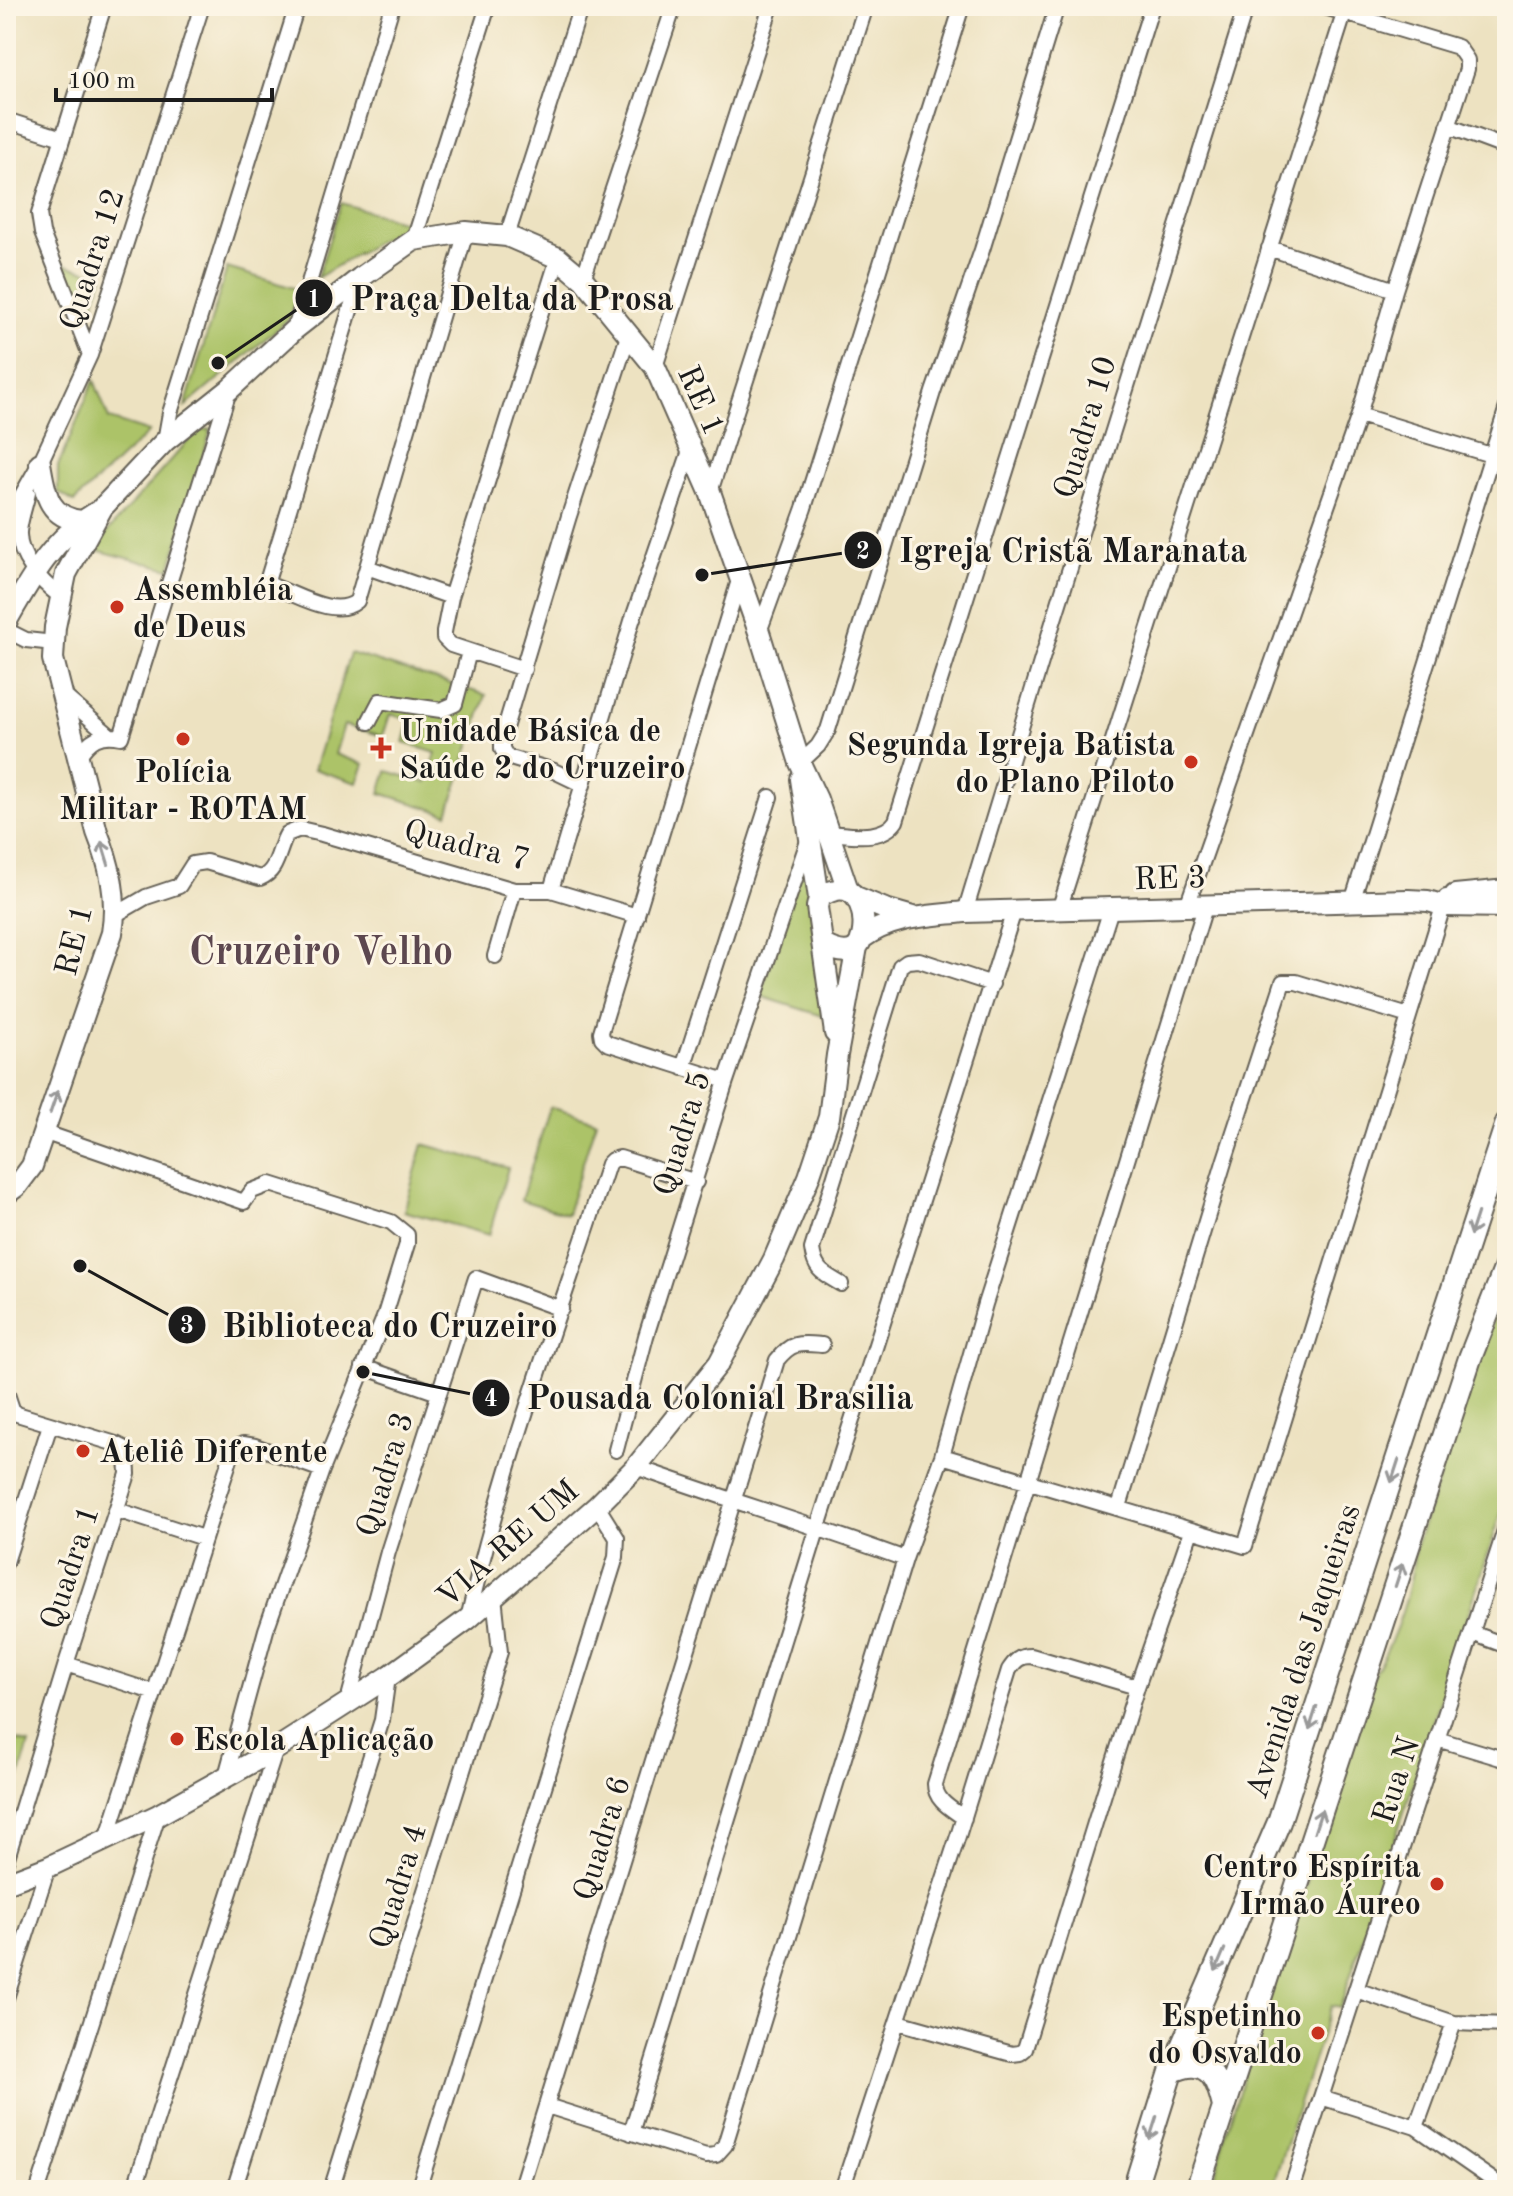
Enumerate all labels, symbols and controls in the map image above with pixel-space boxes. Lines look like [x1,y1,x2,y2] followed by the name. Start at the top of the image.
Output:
[56,52,272,102] scale bar
[68,70,136,94] text: 100 m
[56,185,132,335] street label: Quadra 12
[294,269,690,327] callout: Praça Delta da Prosa
[350,284,674,318] text: Praça Delta da Prosa
[307,289,321,313] text: 1
[1050,353,1124,503] street label: Quadra 10
[670,362,729,441] street label: RE 1
[843,521,1263,579] callout: Igreja Cristã Maranata
[899,536,1247,570] text: Igreja Cristã Maranata
[856,541,870,565] text: 2
[133,576,293,645] place label: Assembléia de Deus
[108,598,126,616] marker: Assembléia de Deus
[399,717,686,786] place label: Unidade Básica de Saúde 2 do Cruzeiro
[174,730,192,748] marker: Polícia Militar - ROTAM
[846,731,1175,800] place label: Segunda Igreja Batista do Plano Piloto
[370,737,392,759] marker: Unidade Básica de Saúde 2 do Cruzeiro
[1182,753,1200,771] marker: Segunda Igreja Batista do Plano Piloto
[59,758,307,827] place label: Polícia Militar - ROTAM
[400,816,532,878] street label: Quadra 7
[97,841,112,867] one-way arrow
[1133,863,1207,897] street label: RE 3
[52,902,100,980] street label: RE 1
[189,934,453,974] district label: Cruzeiro Velho
[650,1068,718,1200] street label: Quadra 5
[47,1090,62,1115] one-way arrow
[1466,1211,1481,1236] one-way arrow
[167,1296,574,1354] callout: Biblioteca do Cruzeiro
[222,1311,558,1345] text: Biblioteca do Cruzeiro
[180,1315,194,1339] text: 3
[471,1369,930,1427] callout: Pousada Colonial Brasilia
[527,1383,914,1417] text: Pousada Colonial Brasilia
[484,1388,498,1412] text: 4
[353,1409,421,1541] street label: Quadra 3
[99,1438,328,1470] place label: Ateliê Diferente
[74,1442,92,1460] marker: Ateliê Diferente
[1386,1458,1401,1483] one-way arrow
[432,1475,586,1615] street label: VIA RE UM
[1242,1501,1368,1803] street label: Avenida das Jaqueiras
[37,1502,107,1634] street label: Quadra 1
[1393,1562,1408,1587] one-way arrow
[1305,1705,1320,1730] one-way arrow
[193,1726,434,1758] place label: Escola Aplicação
[168,1730,186,1748] marker: Escola Aplicação
[1369,1733,1427,1828] street label: Rua N
[570,1773,638,1905] street label: Quadra 6
[1311,1809,1326,1835] one-way arrow
[366,1821,434,1953] street label: Quadra 4
[1202,1853,1421,1922] place label: Centro Espírita Irmão Áureo
[1428,1875,1446,1893] marker: Centro Espírita Irmão Áureo
[1211,1947,1226,1972] one-way arrow
[1148,2002,1302,2071] place label: Espetinho do Osvaldo
[1309,2024,1327,2042] marker: Espetinho do Osvaldo
[1145,2115,1160,2140] one-way arrow

